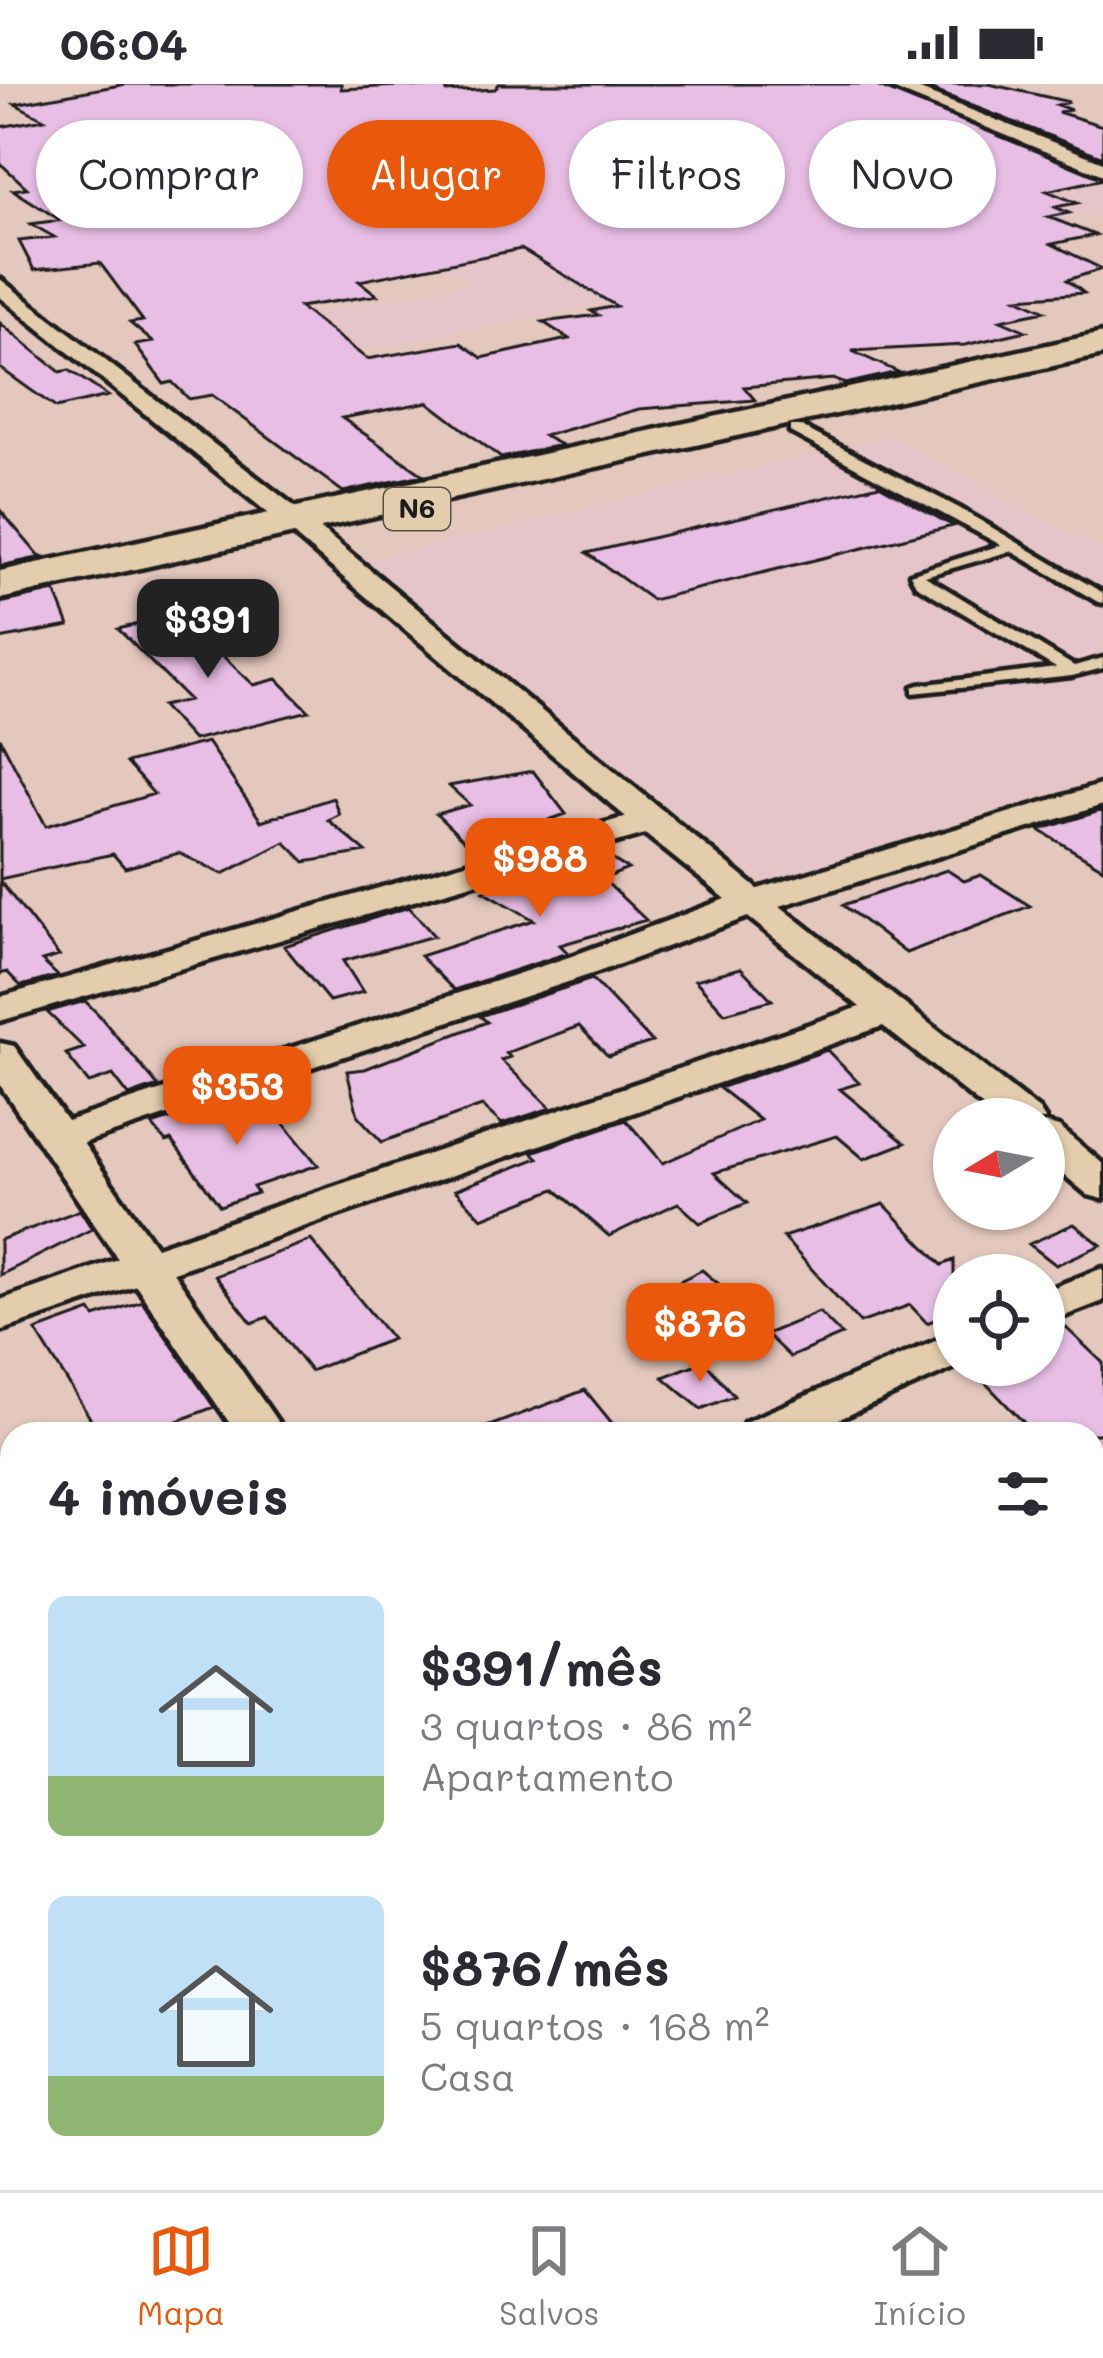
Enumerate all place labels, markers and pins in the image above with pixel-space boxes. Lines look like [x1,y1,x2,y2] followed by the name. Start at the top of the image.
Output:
[137,579,279,681] pin: $391
[469,818,611,920] pin: $988
[166,1046,308,1148] pin: $353
[629,1283,771,1385] pin: $876

